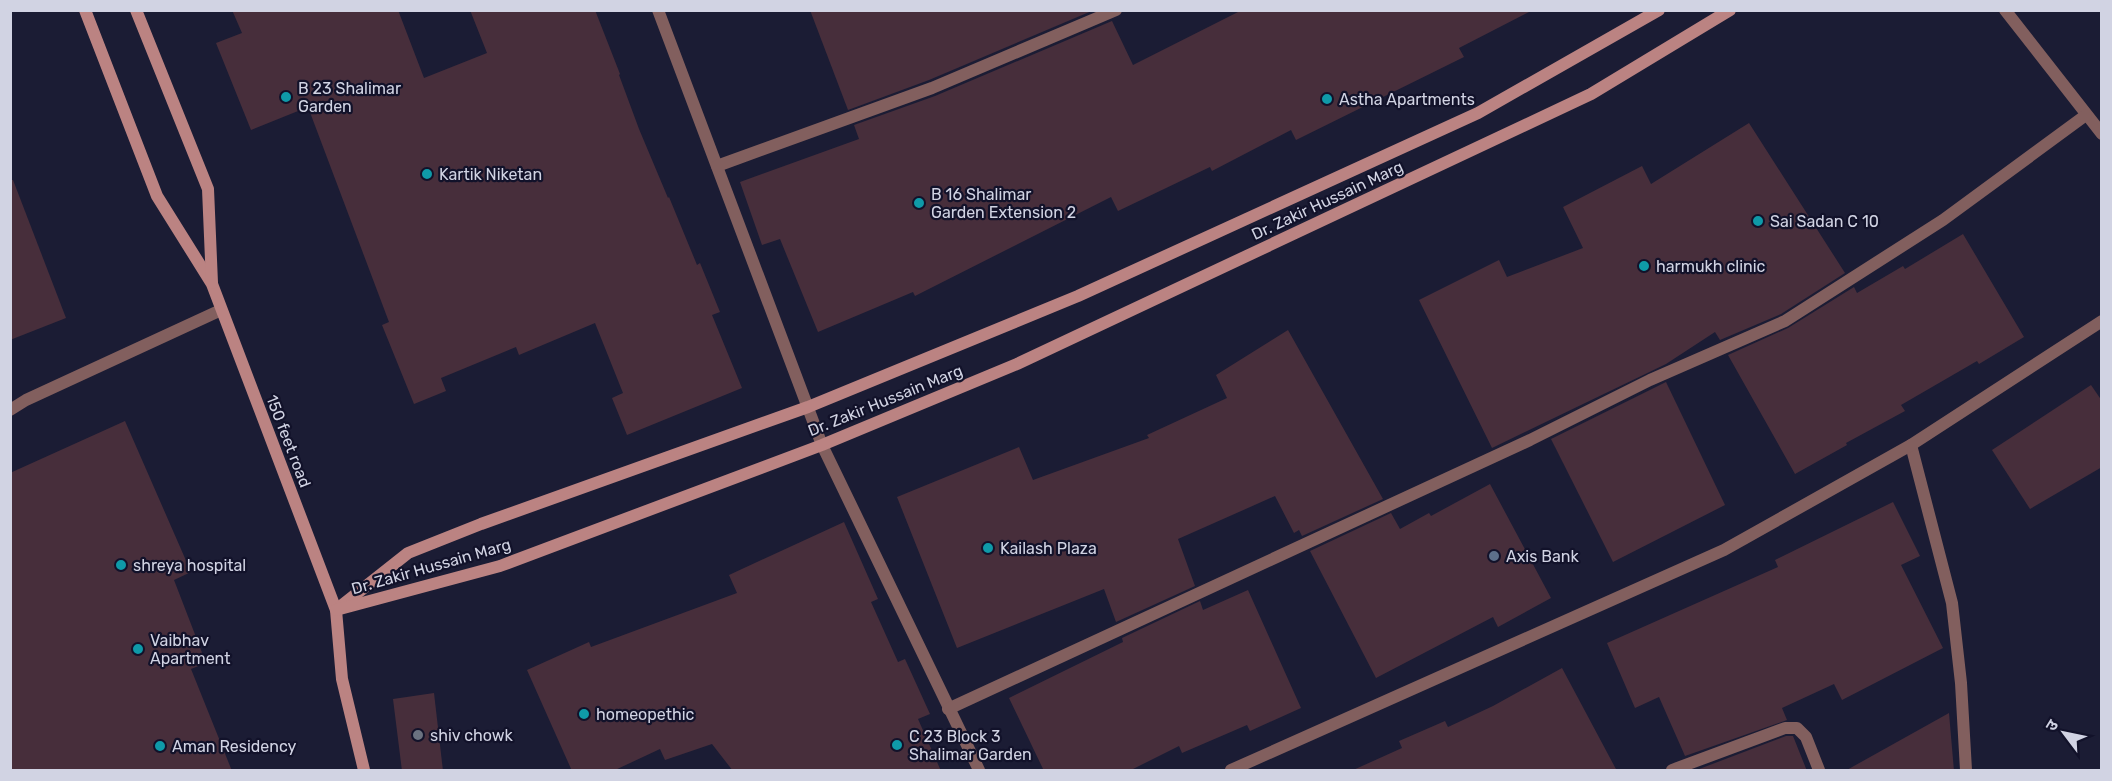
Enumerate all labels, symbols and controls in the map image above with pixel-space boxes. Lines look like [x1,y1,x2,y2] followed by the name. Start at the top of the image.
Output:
[298,79,401,116] place label: B 23 Shalimar Garden
[279,90,293,104] marker: B 23 Shalimar Garden
[1339,90,1475,109] place label: Astha Apartments
[1320,92,1334,106] marker: Astha Apartments
[1248,157,1406,244] street label: Dr. Zakir Hussain Marg
[439,165,542,184] place label: Kartik Niketan
[420,167,434,181] marker: Kartik Niketan
[931,185,1076,222] place label: B 16 Shalimar Garden Extension 2
[912,196,926,210] marker: B 16 Shalimar Garden Extension 2
[1770,212,1879,231] place label: Sai Sadan C 10
[1751,214,1765,228] marker: Sai Sadan C 10
[1656,257,1766,276] place label: harmukh clinic
[1637,259,1651,273] marker: harmukh clinic
[805,361,965,440] street label: Dr. Zakir Hussain Marg
[262,392,315,490] street label: 150 feet road
[349,535,513,598] street label: Dr. Zakir Hussain Marg
[1000,539,1097,558] place label: Kailash Plaza
[981,541,995,555] marker: Kailash Plaza
[1506,547,1580,566] place label: Axis Bank
[1487,549,1501,563] marker: Axis Bank
[133,556,246,575] place label: shreya hospital
[114,558,128,572] marker: shreya hospital
[150,631,230,668] place label: Vaibhav Apartment
[131,642,145,656] marker: Vaibhav Apartment
[2034,703,2094,763] north arrow
[596,705,695,724] place label: homeopethic
[577,707,591,721] marker: homeopethic
[2041,716,2063,734] text: उ
[430,726,514,745] place label: shiv chowk
[909,727,1032,764] place label: C 23 Block 3 Shalimar Garden
[411,728,425,742] marker: shiv chowk
[172,737,297,756] place label: Aman Residency
[890,738,904,752] marker: C 23 Block 3 Shalimar Garden
[153,739,167,753] marker: Aman Residency

